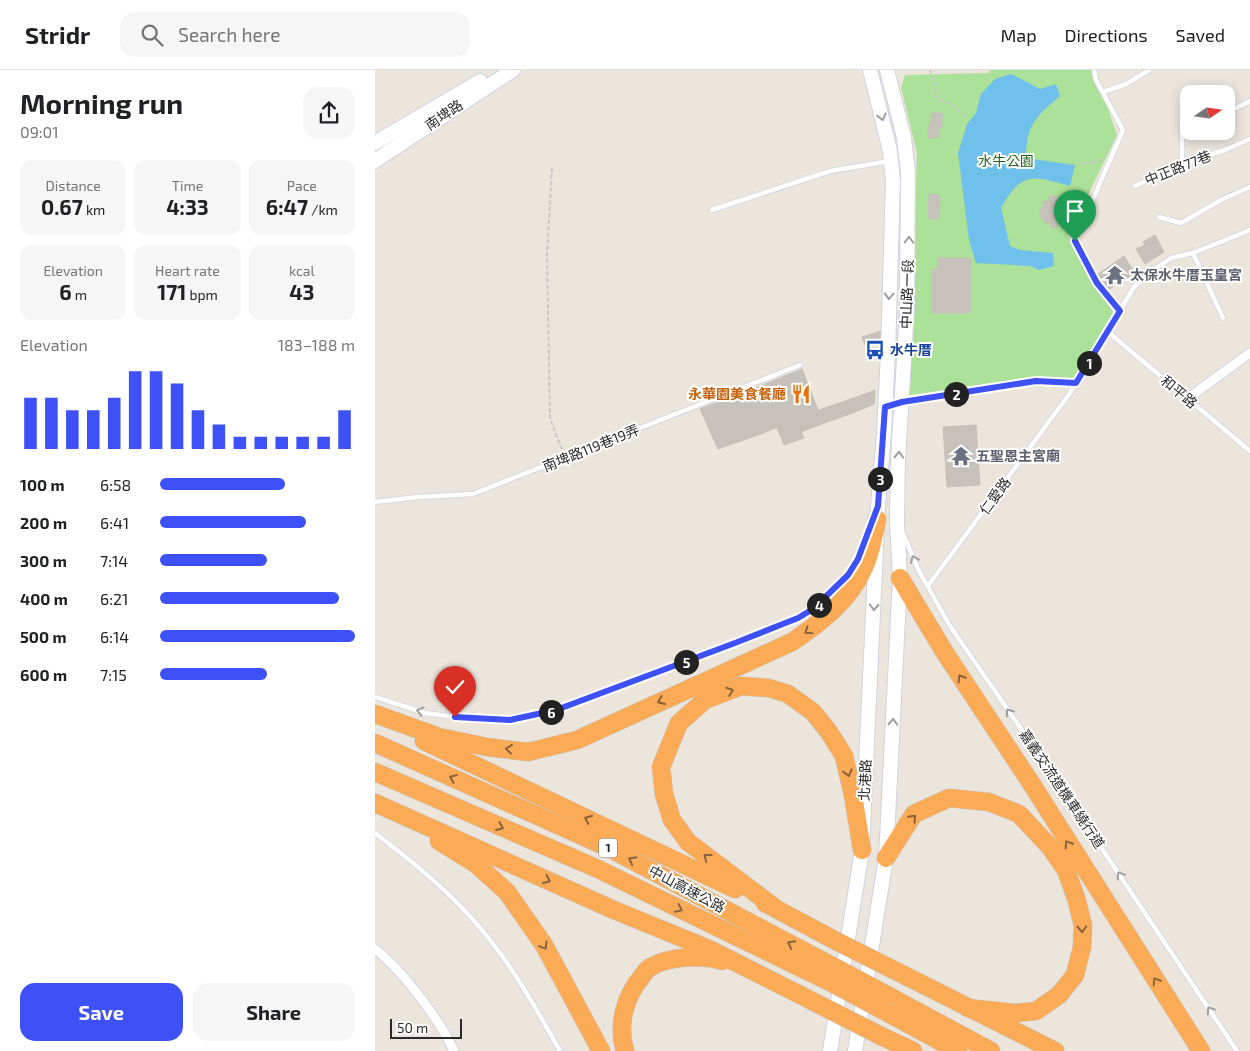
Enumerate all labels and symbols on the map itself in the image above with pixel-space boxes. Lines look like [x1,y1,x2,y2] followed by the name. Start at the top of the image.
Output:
[1180,85,1235,140] north arrow
[422,96,466,133] street label: 南埤路
[876,113,887,122] one-way arrow
[1142,146,1214,189] street label: 中正路77巷
[978,152,1034,169] park label: 水牛公園
[1054,190,1096,241] pin
[903,236,914,244] one-way arrow
[897,259,916,329] street label: 中山路一段
[1104,264,1126,286] temple icon: 太保水牛厝玉皇宮
[1130,266,1242,283] place label: 太保水牛厝玉皇宮
[884,292,895,300] one-way arrow
[864,339,886,361] bus stop icon: 水牛厝
[890,341,932,358] place label: 水牛厝
[1077,350,1101,376] pin: 1
[1158,372,1201,412] street label: 和平路
[943,382,969,406] pin: 2
[790,383,812,405] restaurant icon: 永華園美食餐廳
[688,385,786,402] place label: 永華園美食餐廳
[540,420,642,475] street label: 南埤路119巷19弄
[950,445,972,467] temple icon: 五聖恩主宮廟
[976,447,1060,464] place label: 五聖恩主宮廟
[893,450,904,458] one-way arrow
[867,466,893,492] pin: 3
[975,474,1014,518] street label: 仁愛路
[909,556,919,564] one-way arrow
[807,592,831,618] pin: 4
[869,604,880,612] one-way arrow
[804,625,813,634] one-way arrow
[673,650,699,674] pin: 5
[434,666,476,717] pin
[958,674,967,683] one-way arrow
[725,687,733,697] one-way arrow
[657,695,666,705] one-way arrow
[539,700,563,724] pin: 6
[415,706,424,717] one-way arrow
[1006,708,1015,718] one-way arrow
[887,718,898,726] one-way arrow
[1016,726,1109,852] street label: 嘉義交流道機車繞行道
[504,744,512,755] one-way arrow
[855,759,874,801] street label: 北港路
[842,769,853,778] one-way arrow
[449,773,458,784] one-way arrow
[584,814,593,825] one-way arrow
[907,815,916,824] one-way arrow
[495,820,504,831] one-way arrow
[599,838,617,858] road number: 1
[1065,840,1075,849] one-way arrow
[704,855,713,863] one-way arrow
[628,856,637,866] one-way arrow
[646,861,728,916] street label: 中山高速公路
[1117,872,1126,881] one-way arrow
[542,873,551,884] one-way arrow
[674,903,683,913] one-way arrow
[1077,926,1088,934] one-way arrow
[537,940,547,949] one-way arrow
[788,940,797,950] one-way arrow
[1152,977,1162,986] one-way arrow
[1207,1007,1216,1016] one-way arrow
[390,1016,463,1039] scale bar

